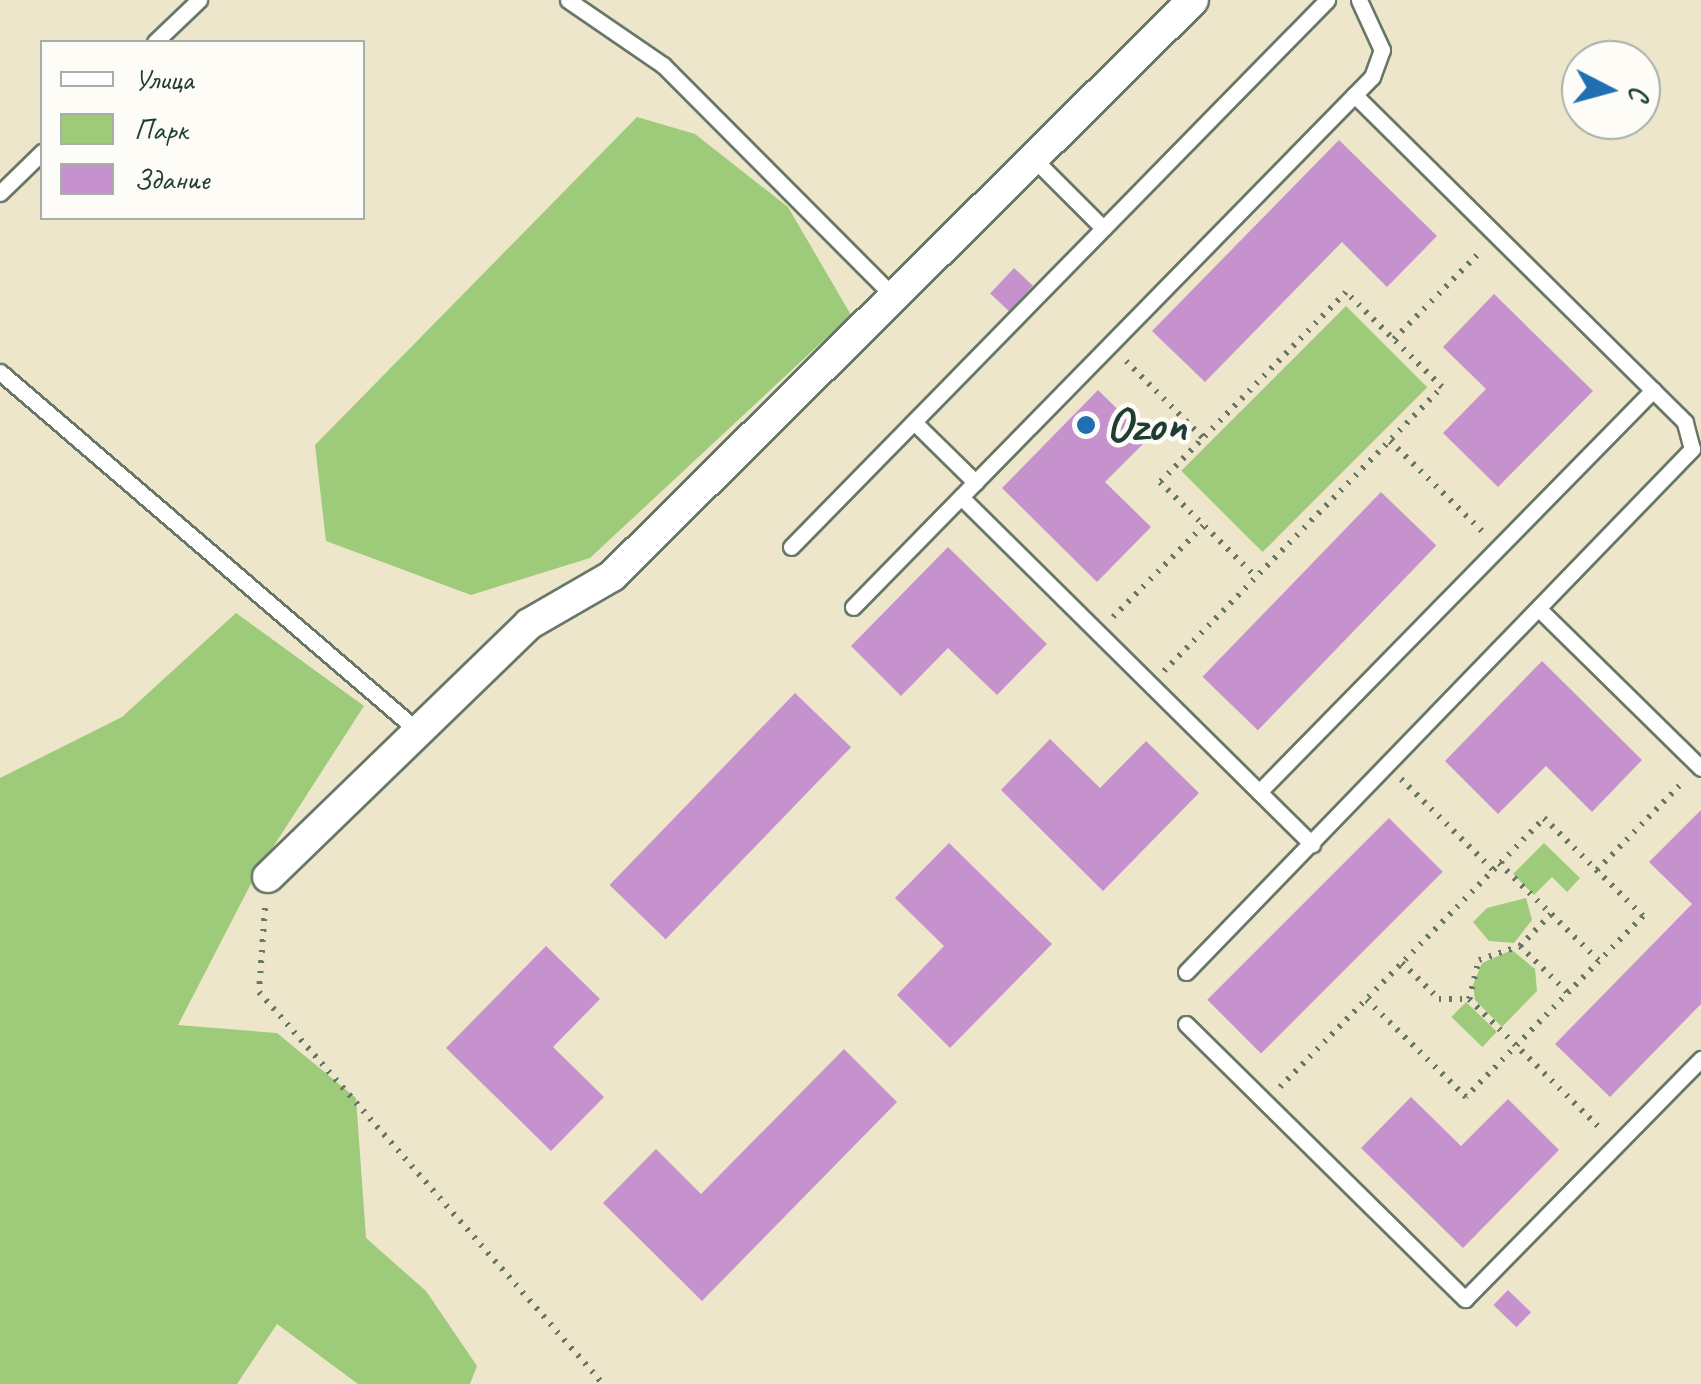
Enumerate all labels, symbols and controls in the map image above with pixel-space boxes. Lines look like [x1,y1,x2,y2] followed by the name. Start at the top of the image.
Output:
[40,40,365,220] legend
[1561,40,1661,140] north arrow
[134,60,193,98] text: Улица
[1621,84,1657,102] text: С
[134,110,188,148] text: Парк
[134,160,209,198] text: Здание
[1106,396,1186,454] place label: Ozon
[1075,414,1097,436] marker: Ozon

